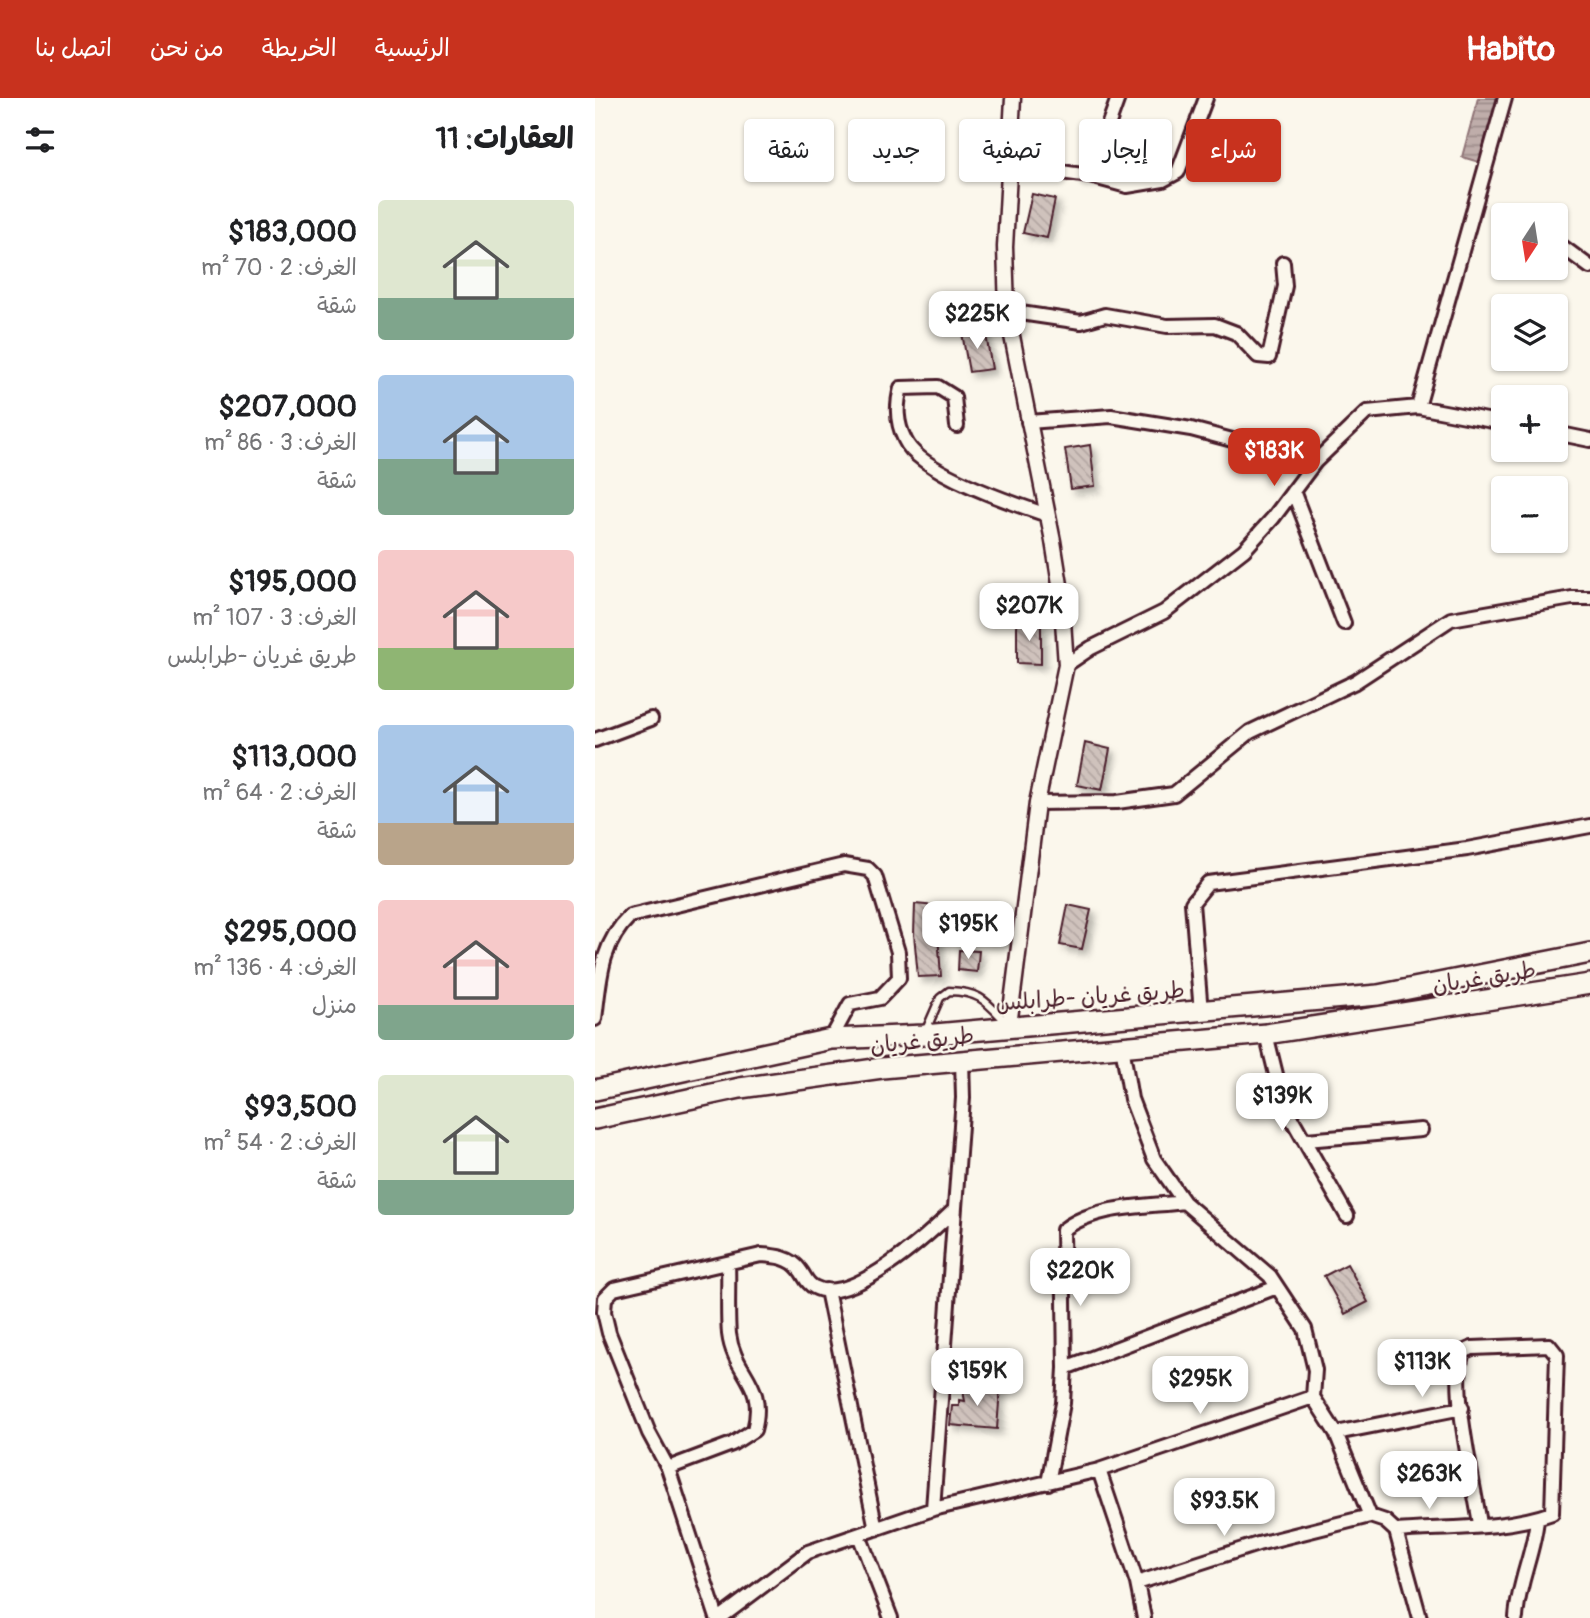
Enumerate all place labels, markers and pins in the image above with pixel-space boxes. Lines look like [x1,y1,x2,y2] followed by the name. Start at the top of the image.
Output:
[928,292,1026,351] pin: $225K
[1225,428,1323,488] pin: $183K
[980,584,1078,643] pin: $207K
[919,902,1017,961] pin: $195K
[1233,1074,1331,1133] pin: $139K
[1031,1248,1129,1308] pin: $220K
[1373,1340,1471,1399] pin: $113K
[928,1348,1026,1408] pin: $159K
[1151,1356,1249,1416] pin: $295K
[1380,1452,1478,1511] pin: $263K
[1167,1478,1281,1538] pin: $93.5K

